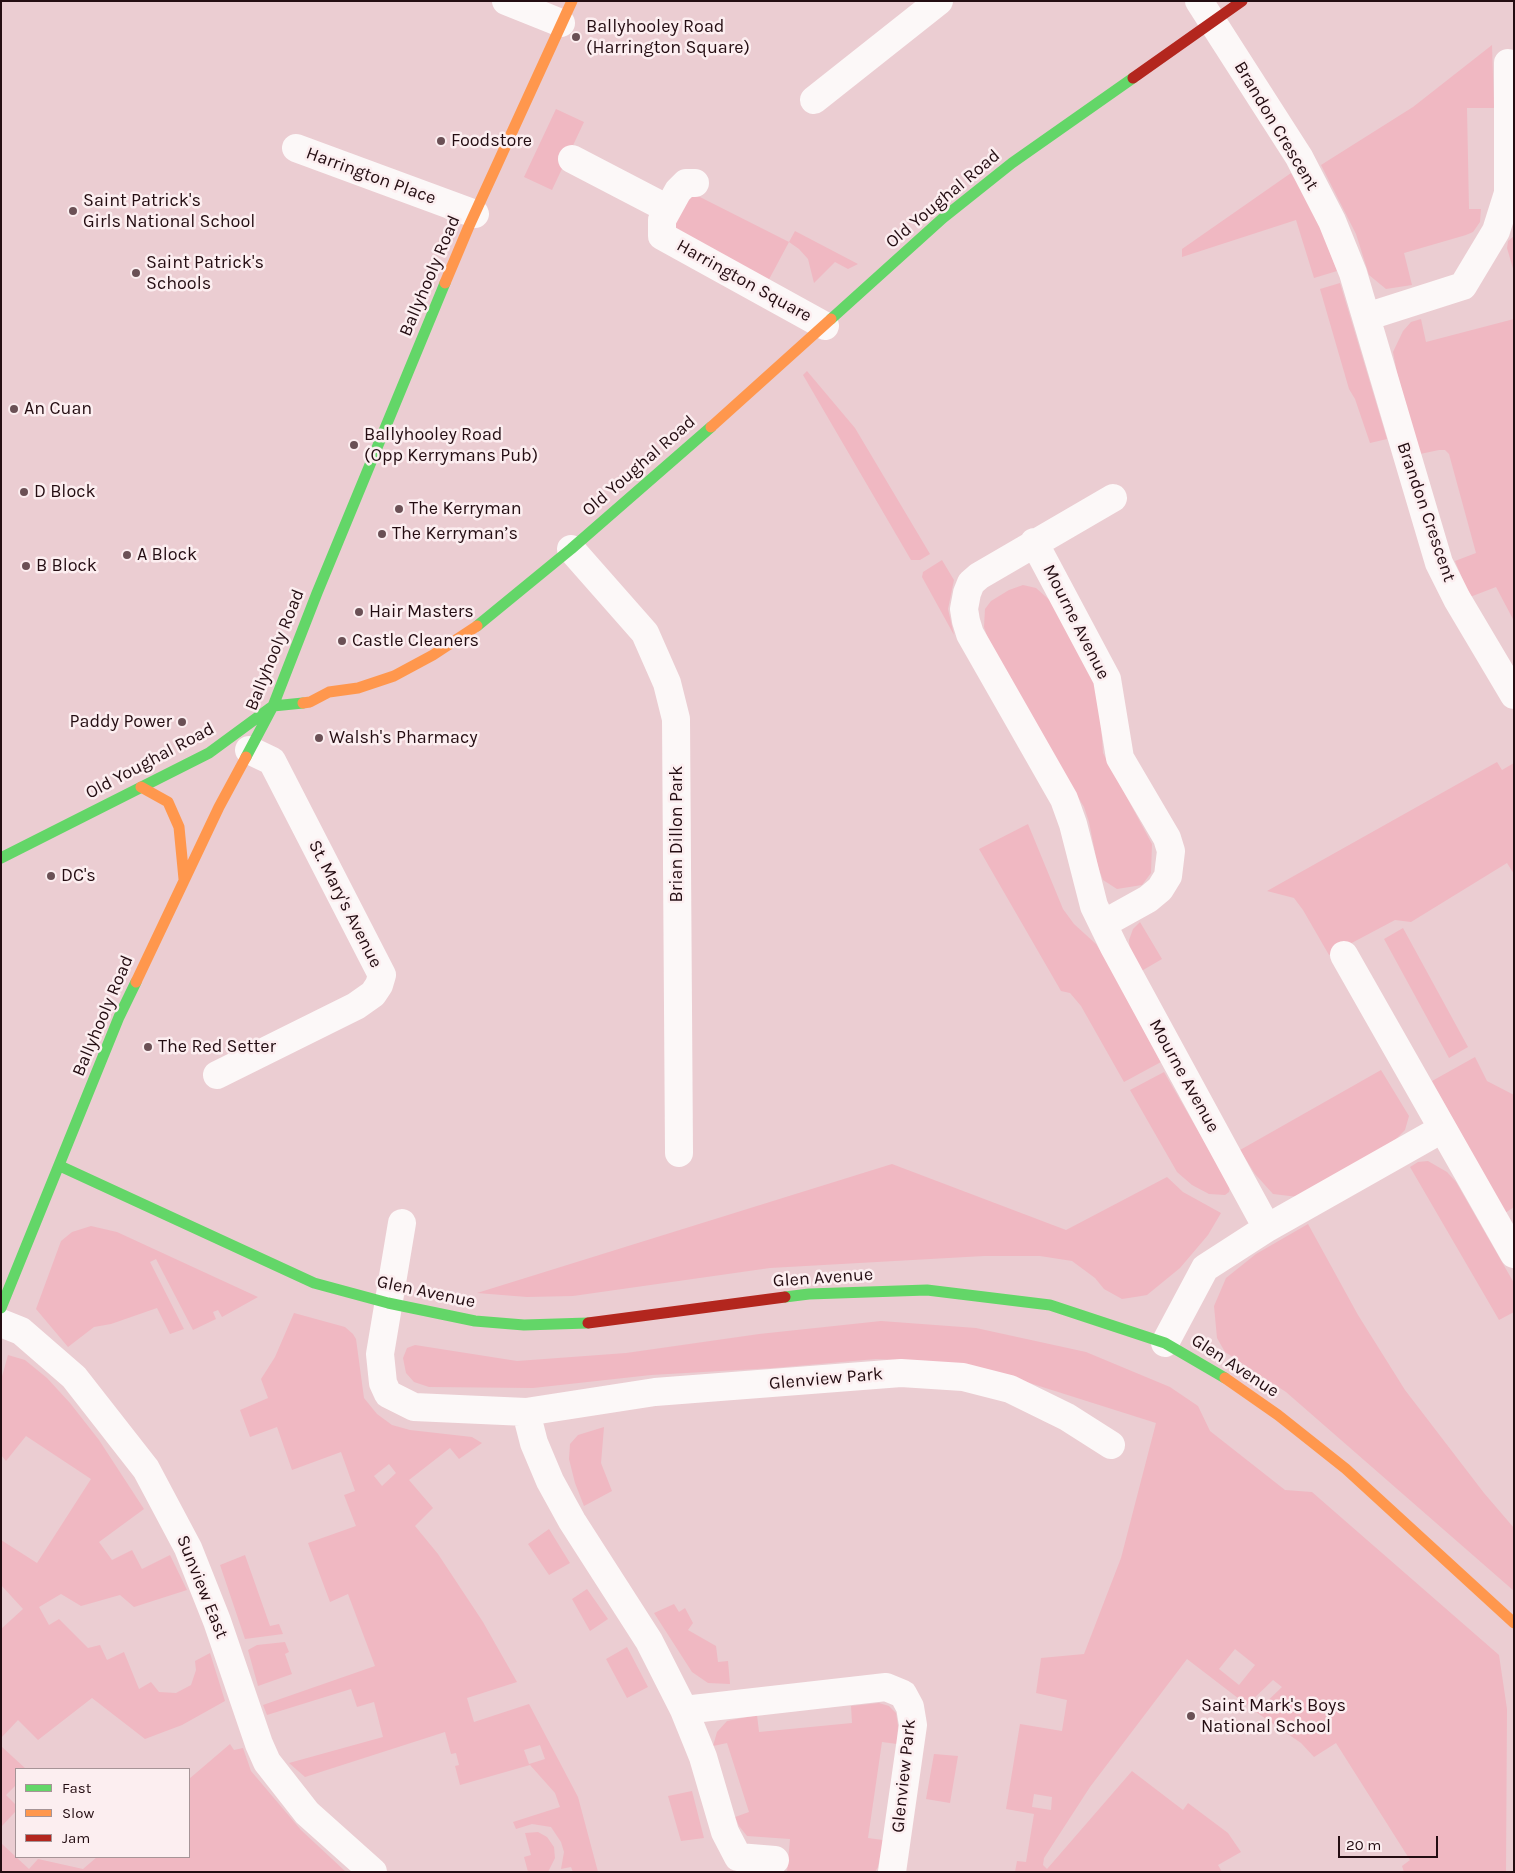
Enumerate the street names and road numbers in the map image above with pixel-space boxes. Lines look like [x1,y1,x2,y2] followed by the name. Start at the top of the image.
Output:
[1229,58,1323,194] street label: Brandon Crescent
[303,143,439,209] street label: Harrington Place
[881,145,1005,253] street label: Old Youghal Road
[395,212,465,340] street label: Ballyhooly Road
[673,235,815,327] street label: Harrington Square
[578,411,700,521] street label: Old Youghal Road
[1392,439,1460,585] street label: Brandon Crescent
[1038,561,1114,683] street label: Mourne Avenue
[241,586,309,714] street label: Ballyhooly Road
[82,718,218,804] street label: Old Youghal Road
[666,766,688,902] street label: Brian Dillon Park
[303,836,387,972] street label: St. Mary's Avenue
[68,952,138,1080] street label: Ballyhooly Road
[1144,1016,1224,1136] street label: Mourne Avenue
[772,1264,874,1292] street label: Glen Avenue
[375,1271,477,1313] street label: Glen Avenue
[1187,1330,1283,1402] street label: Glen Avenue
[768,1363,884,1395] street label: Glenview Park
[171,1532,233,1642] street label: Sunview East
[887,1718,921,1834] street label: Glenview Park

